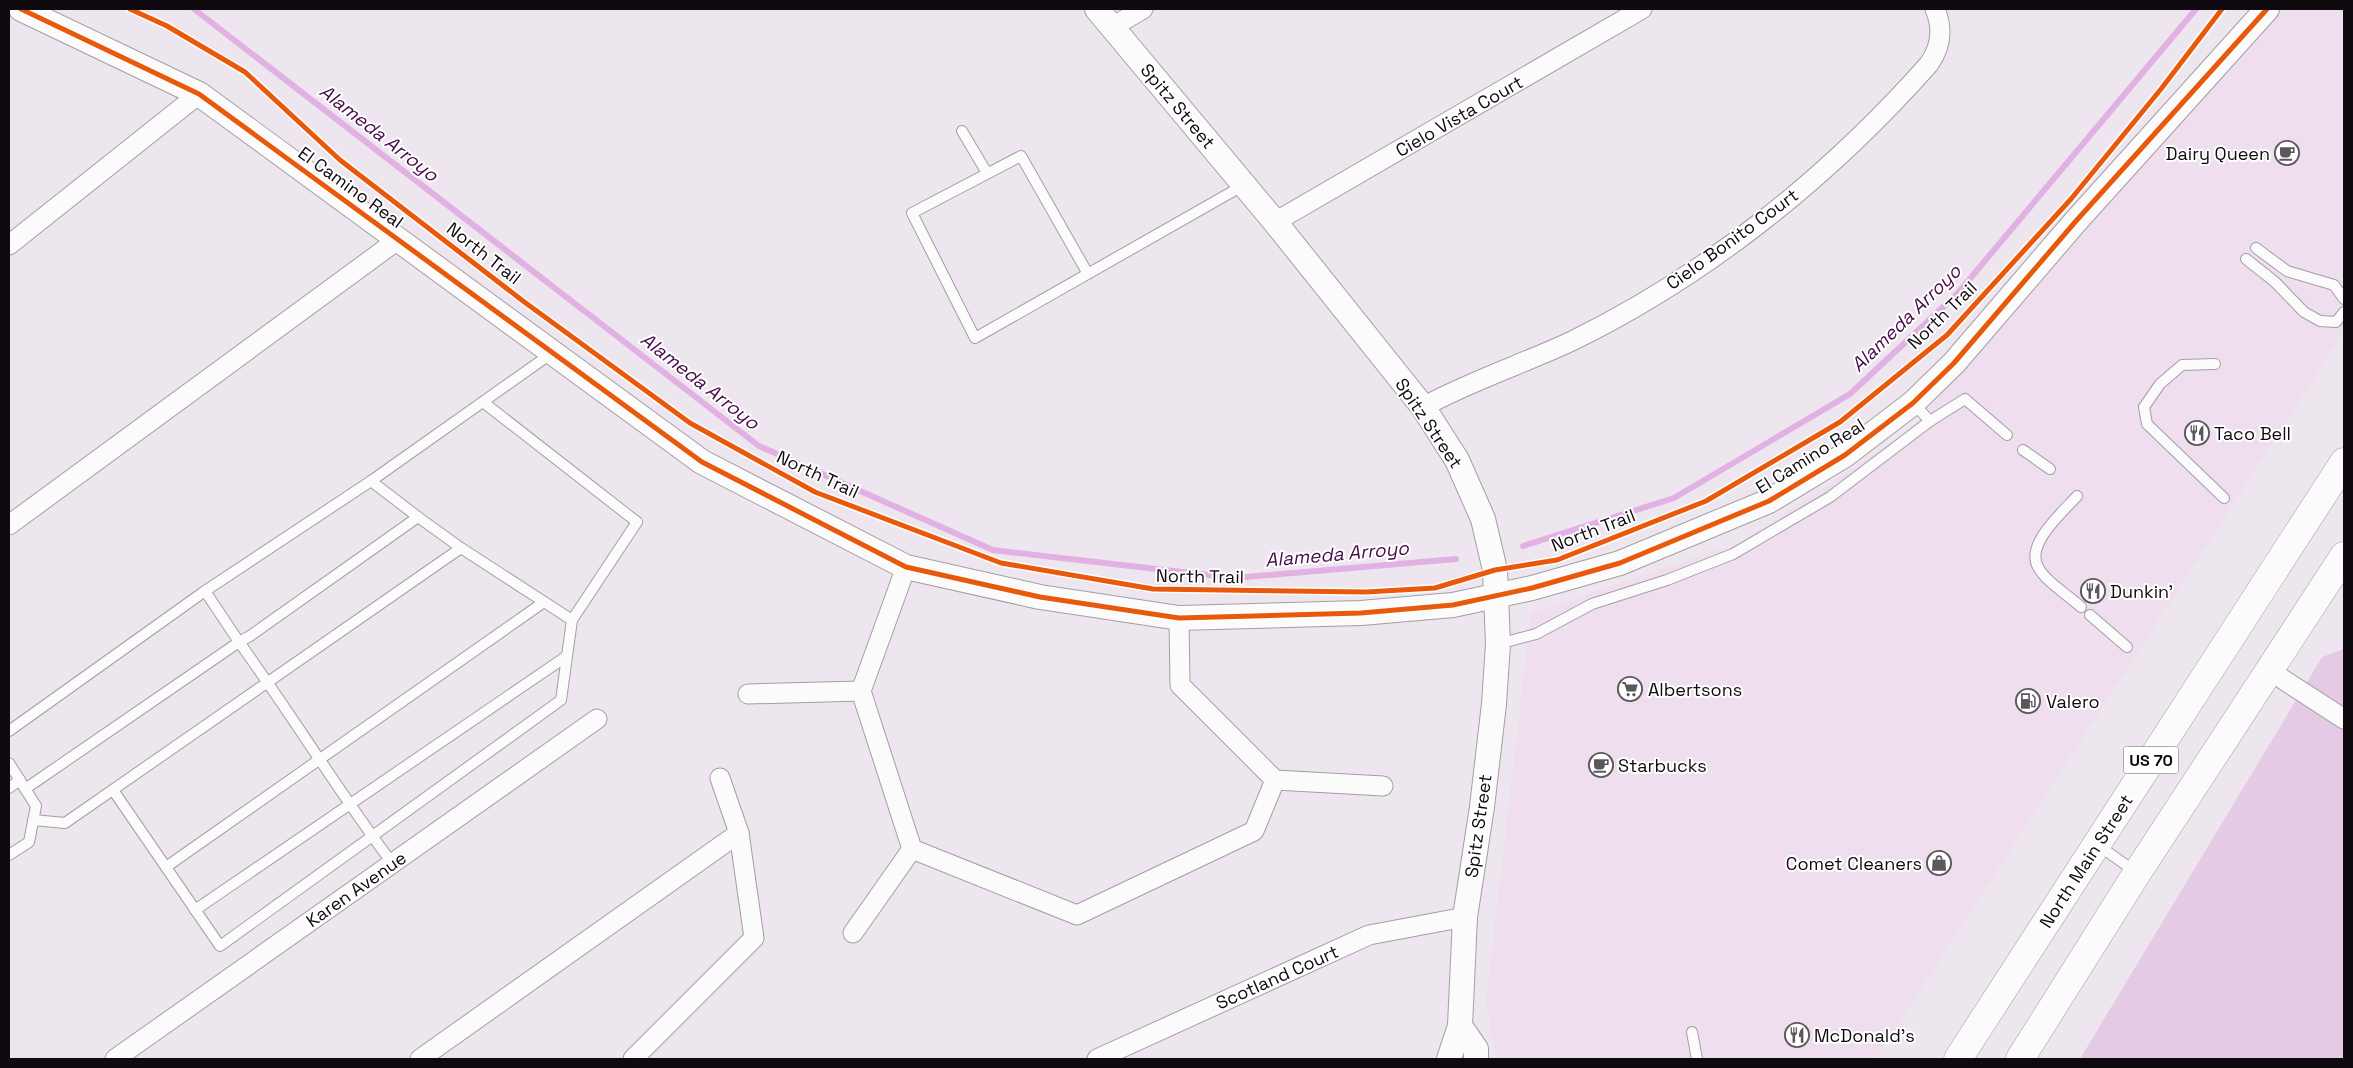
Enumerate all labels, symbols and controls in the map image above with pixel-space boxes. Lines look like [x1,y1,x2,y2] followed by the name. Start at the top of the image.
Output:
[1136,59,1220,153] street label: Spitz Street
[1391,70,1527,162] street label: Cielo Vista Court
[315,79,444,188] water label: Alameda Arroyo
[2274,140,2300,166] cafe icon: Dairy Queen
[294,141,408,233] street label: El Camino Real
[2165,142,2270,165] place label: Dairy Queen
[1661,183,1803,295] street label: Cielo Bonito Court
[442,217,526,289] street label: North Trail
[1846,258,1967,377] water label: Alameda Arroyo
[1902,276,1982,354] street label: North Trail
[636,327,765,436] water label: Alameda Arroyo
[1390,373,1468,473] street label: Spitz Street
[1751,413,1869,499] street label: El Camino Real
[2184,420,2210,446] restaurant icon: Taco Bell
[2214,422,2291,445] place label: Taco Bell
[773,445,863,503] street label: North Trail
[1548,503,1638,557] street label: North Trail
[1264,535,1411,573] water label: Alameda Arroyo
[1156,564,1244,588] street label: North Trail
[2080,578,2106,604] restaurant icon: Dunkin'
[2110,580,2173,603] place label: Dunkin'
[1617,676,1643,702] supermarket icon: Albertsons
[1648,678,1742,701] place label: Albertsons
[2015,688,2041,714] fuel station icon: Valero
[2046,690,2100,713] place label: Valero
[2124,746,2178,774] road number: US 70
[1588,752,1614,778] cafe icon: Starbucks
[1618,754,1707,777] place label: Starbucks
[1459,773,1497,879] street label: Spitz Street
[2034,790,2138,932] street label: North Main Street
[301,846,411,932] street label: Karen Avenue
[1926,850,1952,876] shop icon: Comet Cleaners
[1786,852,1922,875] place label: Comet Cleaners
[1212,940,1342,1014] street label: Scotland Court
[1784,1022,1810,1048] restaurant icon: McDonald's
[1814,1024,1915,1047] place label: McDonald's

